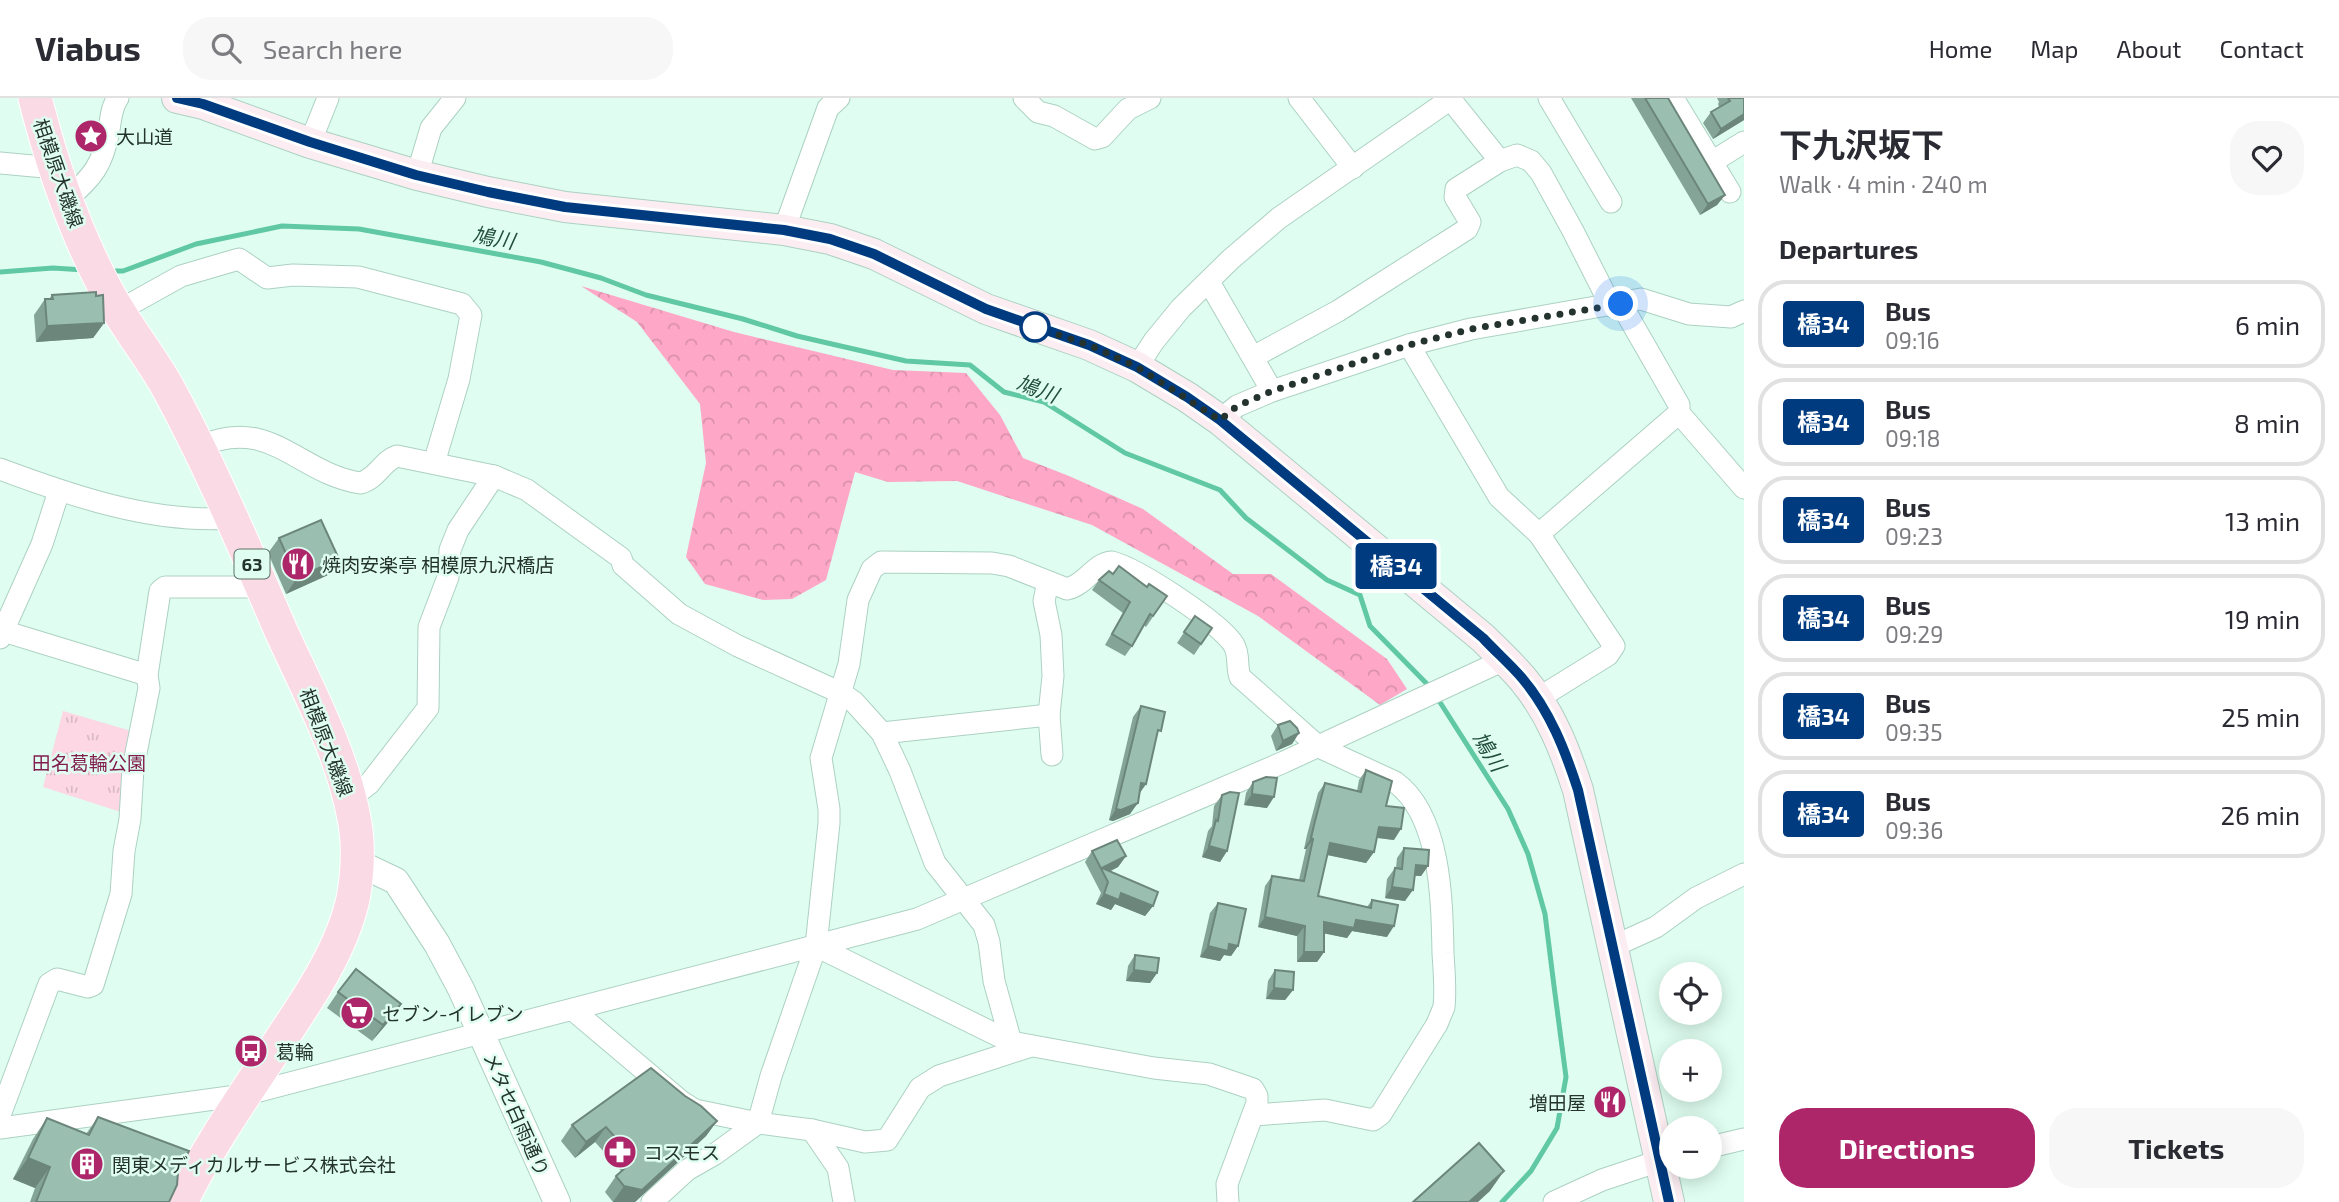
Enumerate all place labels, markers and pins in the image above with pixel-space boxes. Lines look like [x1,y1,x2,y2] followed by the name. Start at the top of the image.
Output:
[72,117,110,155] place icon: 大山道
[116,125,173,148] place label: 大山道
[1020,312,1050,342] unlabelled marker
[279,545,317,583] restaurant icon: 焼肉安楽亭 相模原九沢橋店
[322,553,554,576] place label: 焼肉安楽亭 相模原九沢橋店
[338,994,376,1032] supermarket icon: セブン-イレブン
[382,1002,524,1025] place label: セブン-イレブン
[232,1032,270,1070] bus stop icon: 葛輪
[276,1040,314,1063] place label: 葛輪
[1591,1083,1629,1121] restaurant icon: 増田屋
[1529,1091,1586,1114] place label: 増田屋
[601,1133,639,1171] pharmacy icon: コスモス
[644,1141,720,1164] place label: コスモス
[68,1145,106,1183] building icon: 関東メディカルサービス株式会社
[112,1153,396,1176] place label: 関東メディカルサービス株式会社

